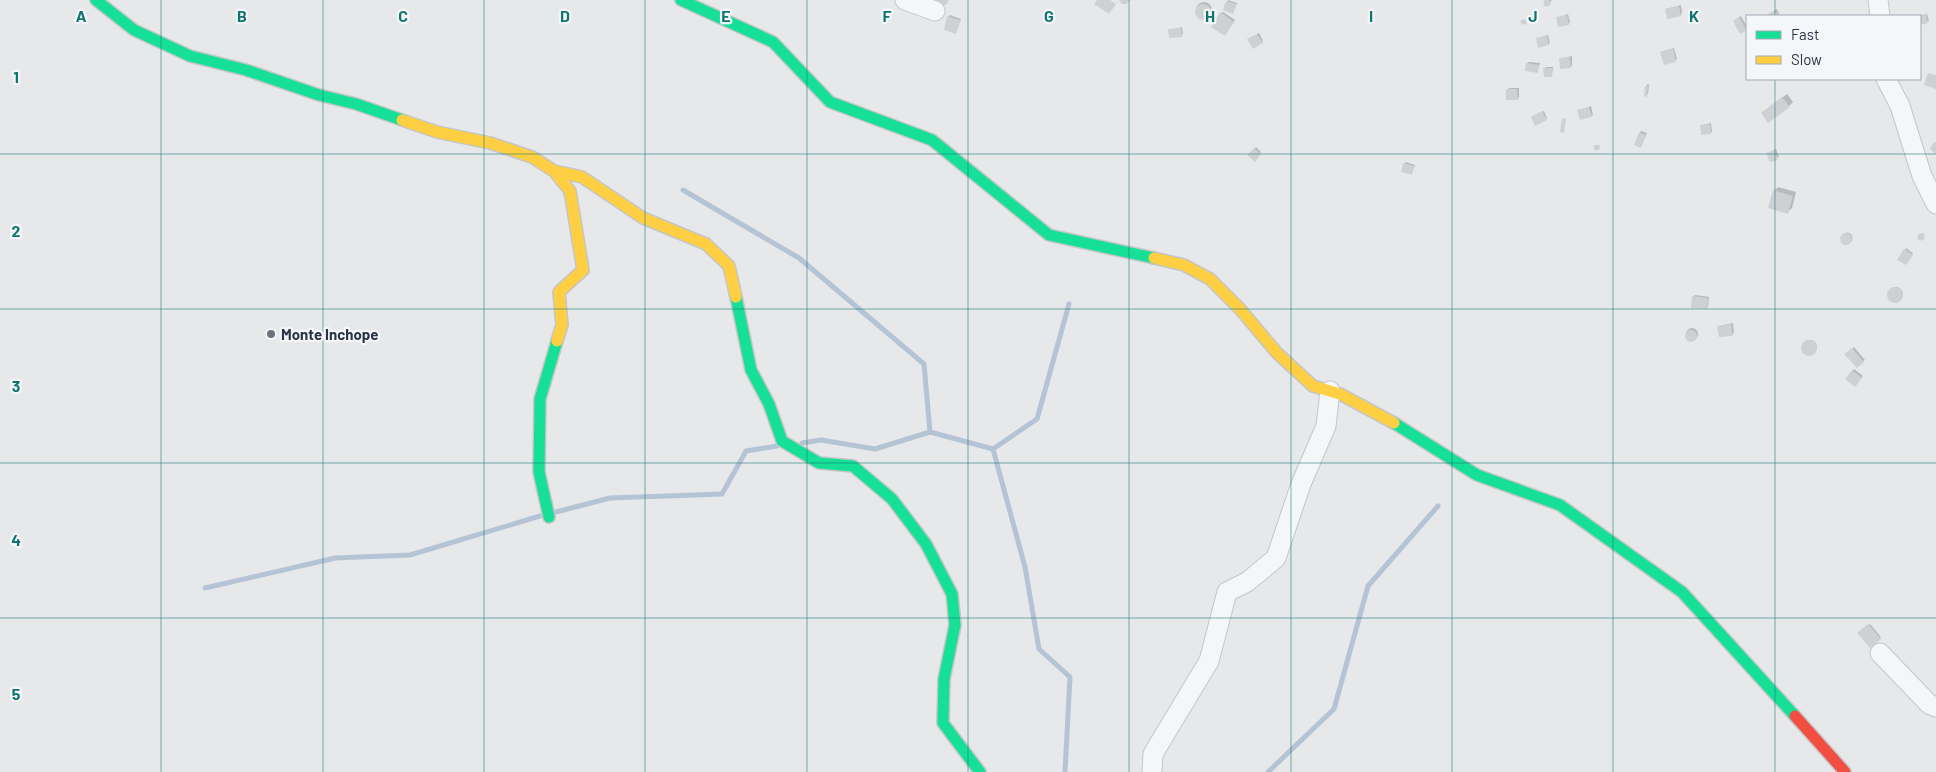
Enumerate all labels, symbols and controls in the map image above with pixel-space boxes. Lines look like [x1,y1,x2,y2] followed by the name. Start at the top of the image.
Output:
[76,6,87,25] text: A
[237,6,247,25] text: B
[398,6,408,25] text: C
[560,6,570,25] text: D
[721,6,731,25] text: E
[883,6,892,25] text: F
[1044,6,1054,25] text: G
[1205,6,1215,25] text: H
[1369,6,1373,25] text: I
[1528,6,1538,25] text: J
[1689,6,1699,25] text: K
[1746,15,1921,80] legend
[1791,25,1819,43] text: Fast
[1791,50,1822,68] text: Slow
[13,67,19,86] text: 1
[12,221,21,240] text: 2
[281,325,378,343] place label: Monte Inchope
[265,328,277,340] marker: Monte Inchope
[12,376,20,395] text: 3
[11,530,21,549] text: 4
[12,684,21,703] text: 5

